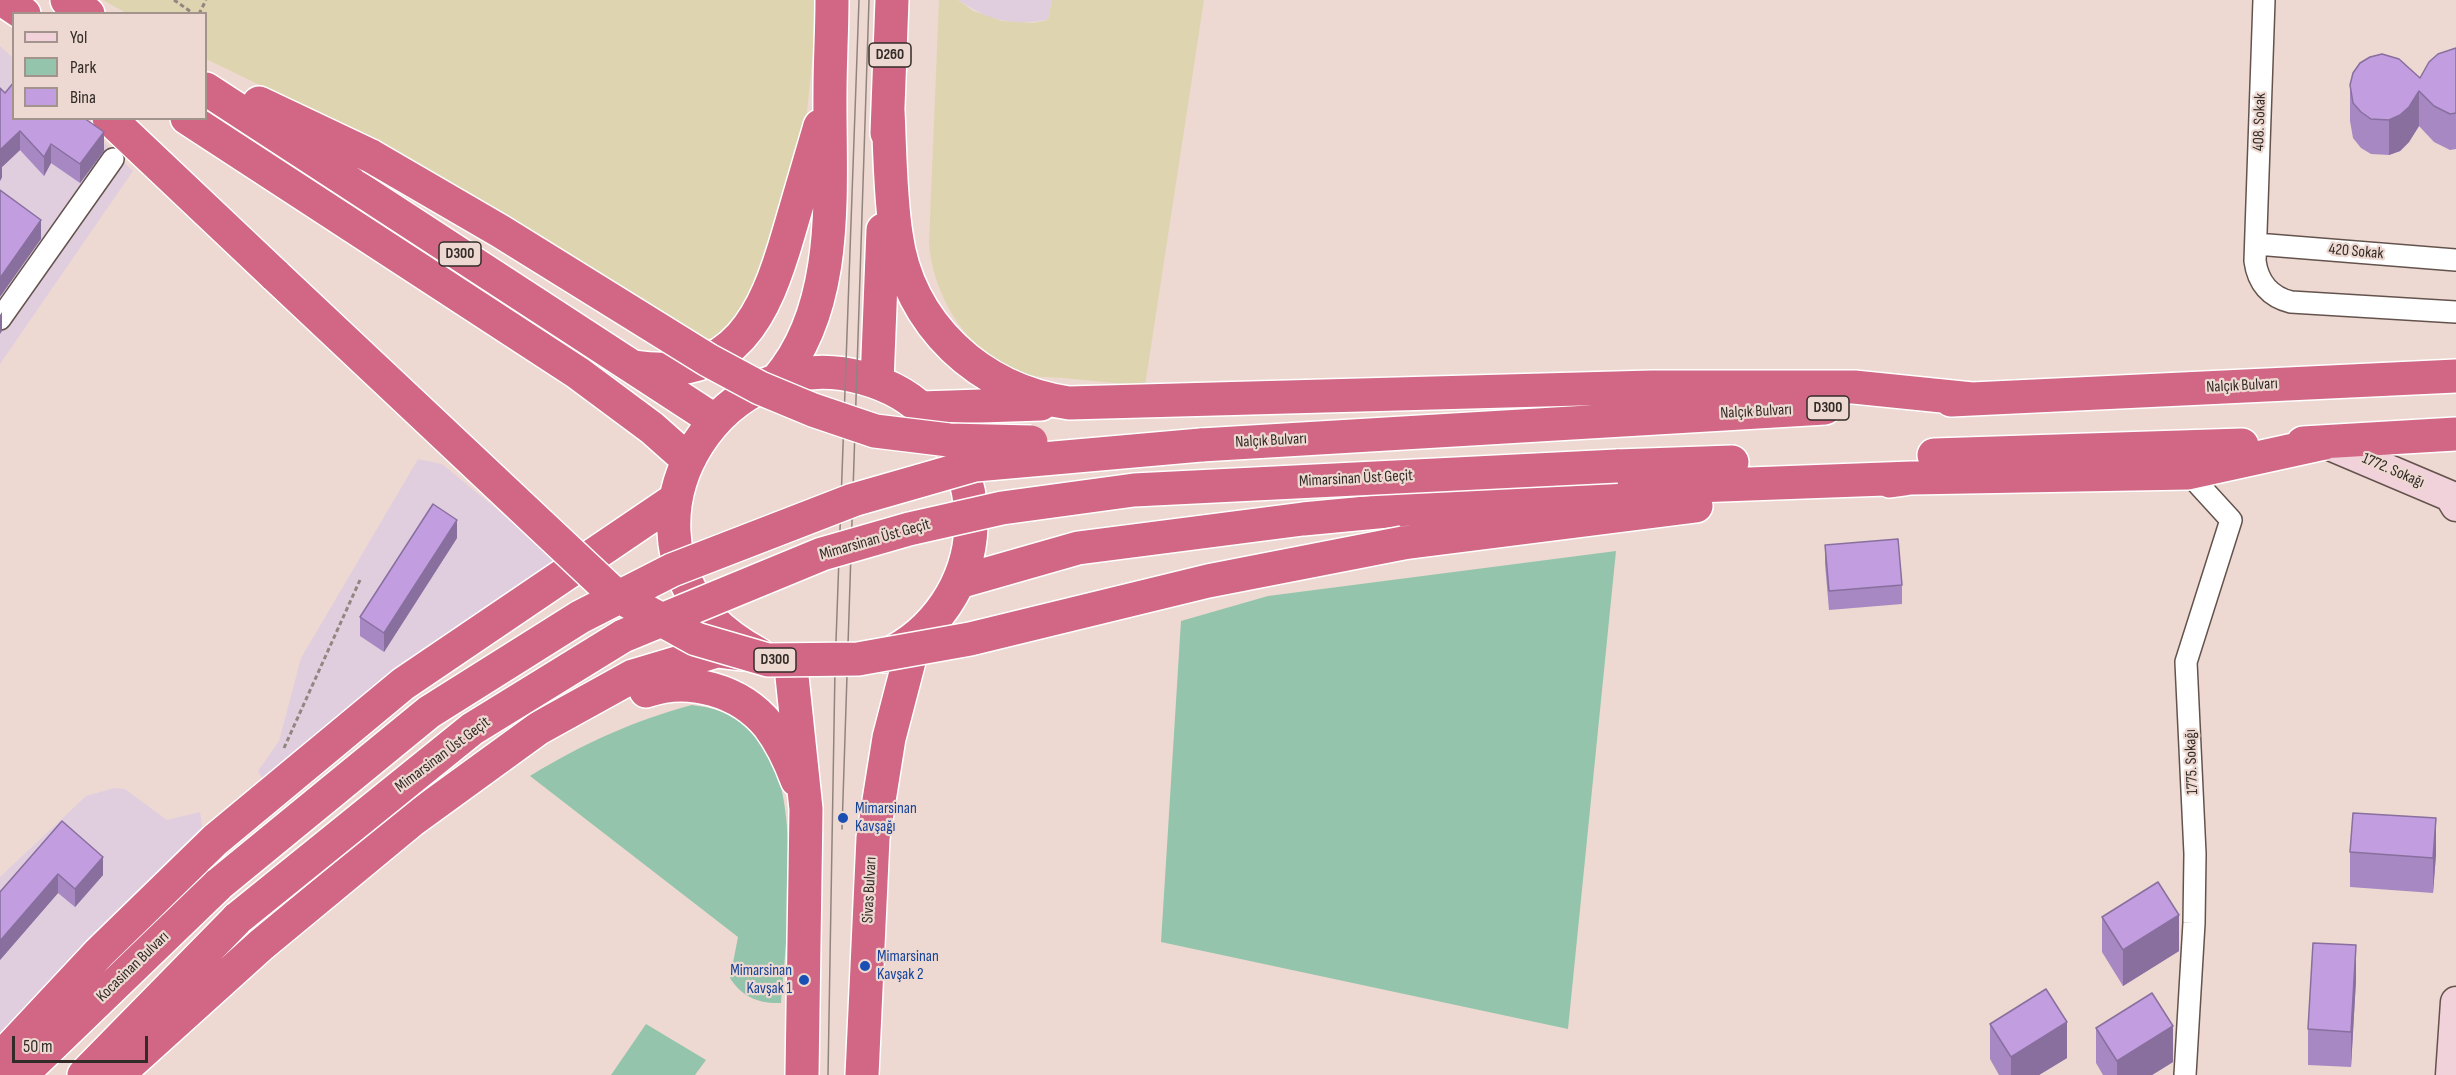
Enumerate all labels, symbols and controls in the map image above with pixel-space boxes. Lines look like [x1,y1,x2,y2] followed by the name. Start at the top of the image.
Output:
[12,12,207,120] legend
[70,27,87,48] text: Yol
[869,43,911,67] road number: D260
[70,57,96,78] text: Park
[70,87,96,108] text: Bina
[2249,93,2271,151] street label: 408. Sokak
[2328,240,2384,264] street label: 420 Sokak
[439,242,481,266] road number: D300
[2206,375,2278,397] street label: Nalçık Bulvarı
[1807,396,1849,420] road number: D300
[1720,401,1792,423] street label: Nalçık Bulvarı
[1235,430,1307,452] street label: Nalçık Bulvarı
[2359,449,2427,493] street label: 1772. Sokağı
[1298,466,1414,492] street label: Mimarsinan Üst Geçit
[817,515,933,565] street label: Mimarsinan Üst Geçit
[754,648,796,672] road number: D300
[392,713,494,797] street label: Mimarsinan Üst Geçit
[2181,729,2203,795] street label: 1775. Sokağı
[855,799,917,837] place label: Mimarsinan Kavşağı
[836,811,850,825] marker: Mimarsinan Kavşağı
[859,856,881,924] street label: Sivas Bulvarı
[93,928,173,1006] street label: Kocasinan Bulvarı
[877,947,939,985] place label: Mimarsinan Kavşak 2
[858,959,872,973] marker: Mimarsinan Kavşak 2
[730,961,792,999] place label: Mimarsinan Kavşak 1
[797,973,811,987] marker: Mimarsinan Kavşak 1
[15,1024,152,1062] scale bar
[23,1036,53,1057] text: 50 m

